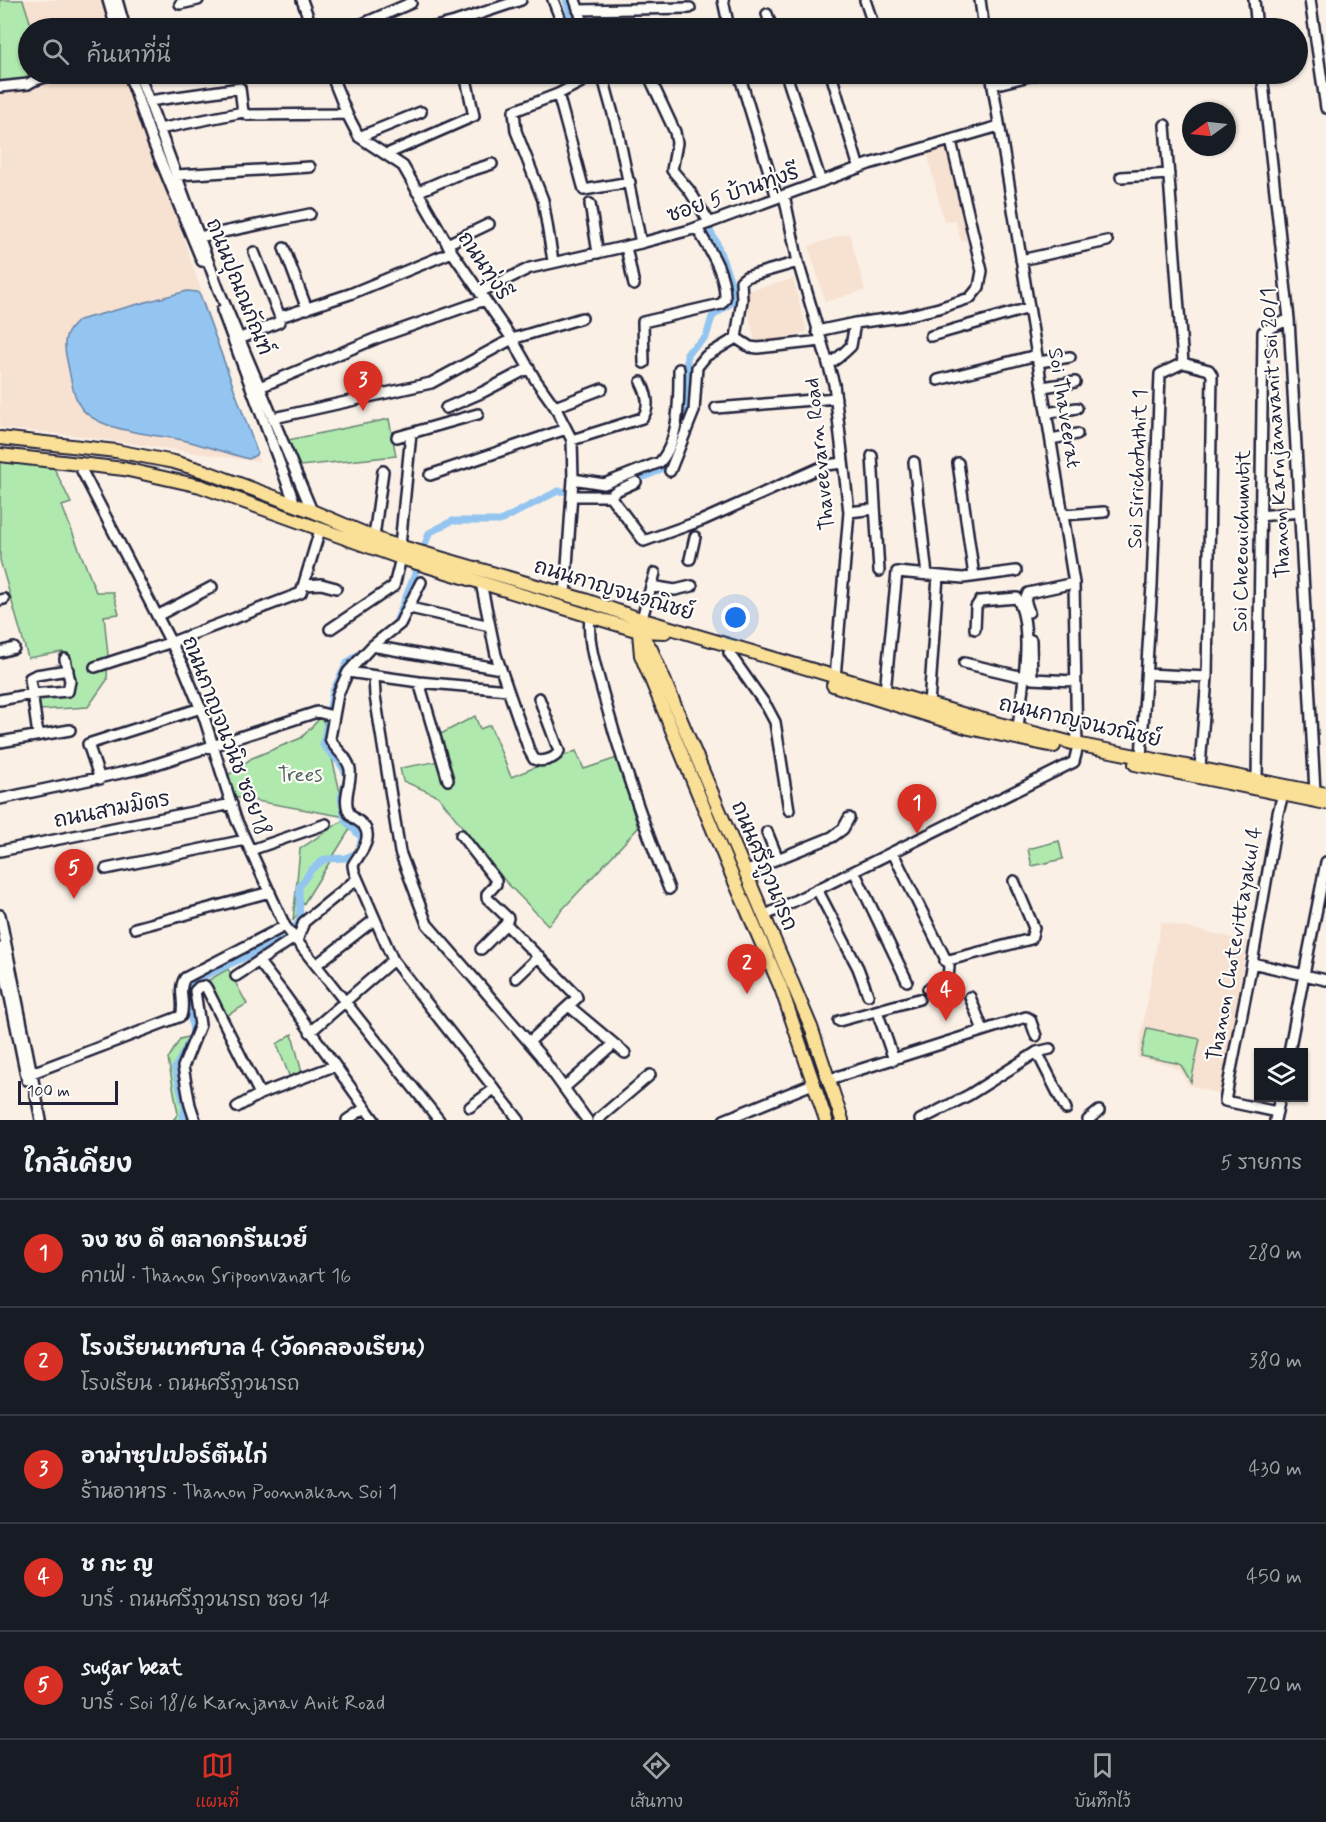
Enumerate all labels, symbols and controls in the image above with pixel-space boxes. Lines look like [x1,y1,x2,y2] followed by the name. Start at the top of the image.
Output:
[18,18,1308,84] search box
[39,35,72,68] icon: search
[87,42,171,70] text: ค้นหาที่นี่
[1182,102,1236,156] north arrow
[663,158,803,231] street label: ซอย 5 บ้านทุ่งรี
[198,214,279,360] street label: ถนนปุณณกัณฑ์
[450,226,517,306] street label: ถนนทุ่งรี
[1254,287,1298,579] street label: Thanon Karnjanavanit Soi 20/1
[1041,346,1087,470] street label: Soi Thaveerat
[344,362,382,411] pin: 3
[798,376,842,532] street label: Thaveevarn Road
[1121,389,1155,549] street label: Soi Sirichotuthit 1
[1226,449,1258,632] street label: Soi Cheeouichumutit
[530,552,698,628] street label: ถนนกาญจนวณิชย์
[721,603,750,632] your location
[175,632,277,840] street label: ถนนกาญจนวนิช ซอย18
[996,690,1164,754] street label: ถนนกาญจนวณิชย์
[278,761,322,789] park label: Trees
[898,784,936,834] pin: 1
[51,785,173,835] street label: ถนนสามมิตร
[723,797,804,936] street label: ถนนศรีภูวนารถ
[1201,824,1269,1064] street label: Thanon Chotevittayakul 4
[54,850,94,899] pin: 5
[728,944,766,994] pin: 2
[926,972,966,1021] pin: 4
[1254,1048,1308,1102] map controls
[1254,1048,1308,1102] button: layers
[18,1078,118,1106] scale bar
[27,1081,70,1102] text: 100 m
[24,1148,132,1182] text: ใกล้เคียง
[1220,1150,1302,1177] text: 5 รายการ
[81,1227,308,1255] text: จง ชง ดี ตลาดกรีนเวย์
[39,1240,48,1267] text: 1
[1248,1240,1302,1267] text: 280 m
[81,1263,351,1290] text: คาเฟ่ · Thanon Sripoonvanart 16
[81,1335,424,1363] text: โรงเรียนเทศบาล 4 (วัดคลองเรียน)
[39,1348,48,1375] text: 2
[1249,1348,1302,1375] text: 380 m
[81,1371,300,1398] text: โรงเรียน · ถนนศรีภูวนารถ
[81,1443,268,1471] text: อาม่าซุปเปอร์ตีนไก่
[39,1456,48,1483] text: 3
[1249,1456,1302,1483] text: 430 m
[81,1479,397,1506] text: ร้านอาหาร · Thanon Poonnakan Soi 1
[81,1551,153,1579] text: ช กะ ญ
[38,1564,49,1591] text: 4
[1246,1564,1302,1591] text: 450 m
[81,1587,330,1614] text: บาร์ · ถนนศรีภูวนารถ ซอย 14
[81,1654,183,1682] text: sugar beat
[38,1672,50,1699] text: 5
[1246,1672,1302,1699] text: 720 m
[81,1690,385,1717] text: บาร์ · Soi 18/6 Karnjanav Anit Road
[196,1749,239,1813] tab: แผนที่
[630,1749,683,1813] tab: เส้นทาง
[1074,1749,1130,1813] tab: บันทึกไว้

